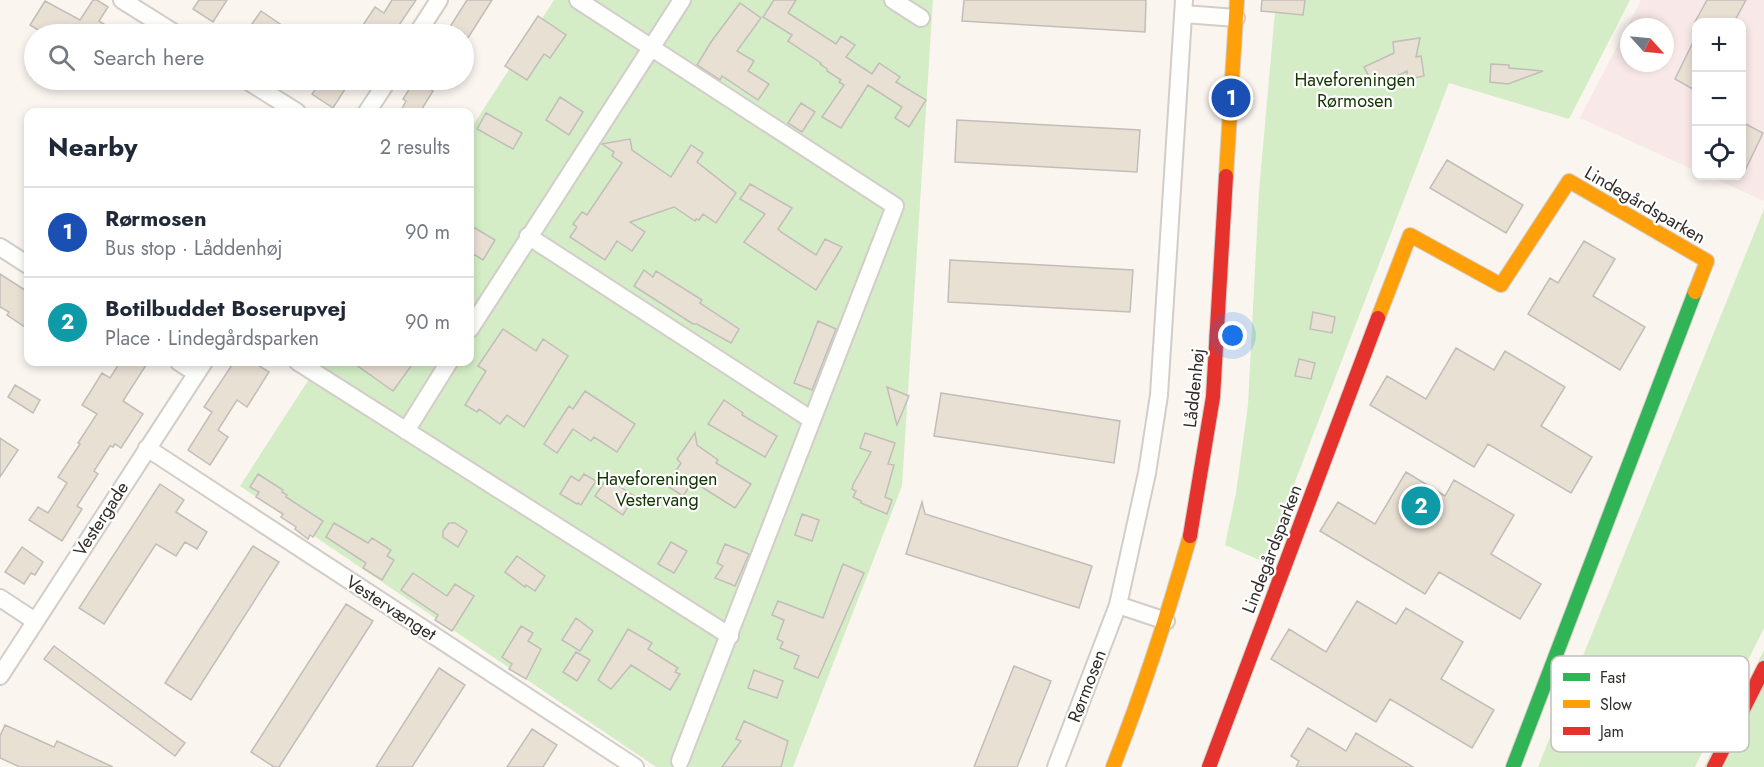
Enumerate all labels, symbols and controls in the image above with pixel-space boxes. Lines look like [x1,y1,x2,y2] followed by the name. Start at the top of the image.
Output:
[1620,18,1674,72] north arrow
[1692,18,1746,180] map controls
[1692,18,1746,72] button: +
[24,24,474,90] search box
[45,41,78,74] icon: search
[93,41,204,73] text: Search here
[1294,67,1416,114] park label: Haveforeningen Rørmosen
[1692,72,1746,126] button: −
[1212,76,1250,120] pin: 1
[1692,126,1746,180] button: locate
[48,128,137,166] text: Nearby
[380,133,450,162] text: 2 results
[1580,160,1710,250] street label: Lindegårdsparken
[105,202,207,234] text: Rørmosen
[62,218,73,247] text: 1
[405,218,450,247] text: 90 m
[105,234,283,263] text: Bus stop · Låddenhøj
[105,292,346,324] text: Botilbuddet Boserupvej
[61,308,74,337] text: 2
[405,308,450,337] text: 90 m
[1218,321,1247,350] your location
[105,324,319,353] text: Place · Lindegårdsparken
[1177,347,1211,429] street label: Låddenhøj
[596,466,718,513] park label: Haveforeningen Vestervang
[67,476,135,562] street label: Vestergade
[1236,481,1308,617] street label: Lindegårdsparken
[1402,484,1440,528] pin: 2
[341,569,442,647] street label: Vestervænget
[1061,646,1113,726] street label: Rørmosen
[1551,656,1749,752] legend
[1600,666,1626,689] text: Fast
[1600,693,1632,716] text: Slow
[1598,720,1624,743] text: Jam

